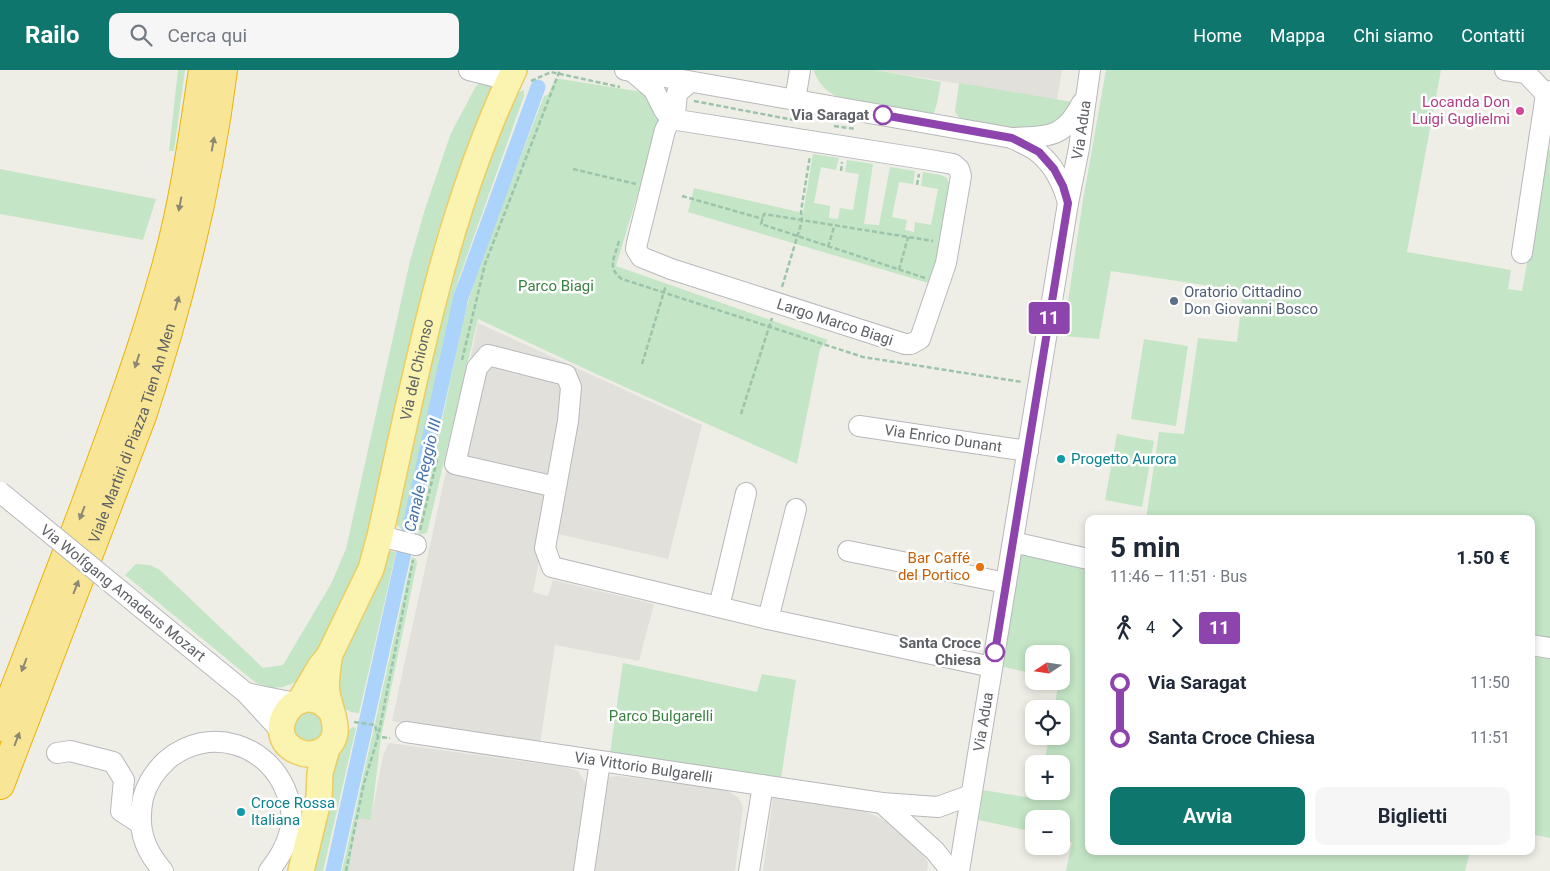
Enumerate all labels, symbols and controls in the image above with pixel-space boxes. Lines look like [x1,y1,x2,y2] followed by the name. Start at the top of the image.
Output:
[109,13,459,58] search box
[25,21,79,49] text: Railo
[127,21,155,49] icon: search
[167,24,247,47] text: Cerca qui
[1193,25,1242,46] text: Home
[1270,25,1325,46] text: Mappa
[1353,25,1433,46] text: Chi siamo
[1461,25,1525,46] text: Contatti
[1412,93,1510,128] place label: Locanda Don Luigi Guglielmi
[1068,99,1095,161] street label: Via Adua
[873,105,893,125] marker: Via Saragat
[1514,105,1526,117] marker: Locanda Don Luigi Guglielmi
[791,106,869,124] place label: Via Saragat
[209,136,217,152] one-way arrow
[176,197,184,213] one-way arrow
[518,277,594,295] park label: Parco Biagi
[1184,283,1318,318] place label: Oratorio Cittadino Don Giovanni Bosco
[174,295,182,310] one-way arrow
[774,295,896,349] street label: Largo Marco Biagi
[1168,295,1180,307] marker: Oratorio Cittadino Don Giovanni Bosco
[1026,302,1072,334] line badge: 11
[1039,307,1059,328] text: 11
[396,317,437,422] street label: Via del Chionso
[85,321,179,546] street label: Viale Martiri di Piazza Tien An Men
[133,354,141,369] one-way arrow
[400,416,445,534] water label: Canale Reggio III
[883,421,1003,456] street label: Via Enrico Dunant
[1071,450,1177,468] place label: Progetto Aurora
[1055,453,1067,465] marker: Progetto Aurora
[77,506,85,521] one-way arrow
[37,521,209,665] street label: Via Wolfgang Amadeus Mozart
[1110,531,1180,564] text: 5 min
[1456,546,1510,569] text: 1.50 €
[898,549,970,584] place label: Bar Caffé del Portico
[974,561,986,573] marker: Bar Caffé del Portico
[1110,567,1247,586] text: 11:46 – 11:51 · Bus
[73,580,80,595] one-way arrow
[1110,614,1138,642] icon: walk
[1163,614,1191,642] icon: forward
[1209,617,1230,638] text: 11
[1146,618,1155,637] text: 4
[899,634,981,669] place label: Santa Croce Chiesa
[985,642,1005,662] marker: Santa Croce Chiesa
[1025,645,1070,690] north arrow
[1025,645,1070,855] map controls
[19,658,27,672] one-way arrow
[1148,671,1246,694] text: Via Saragat
[1470,673,1510,692] text: 11:50
[970,691,997,753] street label: Via Adua
[1025,700,1070,745] button: locate
[609,707,713,725] park label: Parco Bulgarelli
[1148,726,1315,749] text: Santa Croce Chiesa
[1470,728,1510,747] text: 11:51
[14,732,22,746] one-way arrow
[573,748,714,787] street label: Via Vittorio Bulgarelli
[1025,755,1070,800] button: +
[1110,787,1305,845] button: Avvia
[1315,787,1510,845] button: Biglietti
[251,794,335,829] place label: Croce Rossa Italiana
[235,806,247,818] marker: Croce Rossa Italiana
[1025,810,1070,855] button: −

